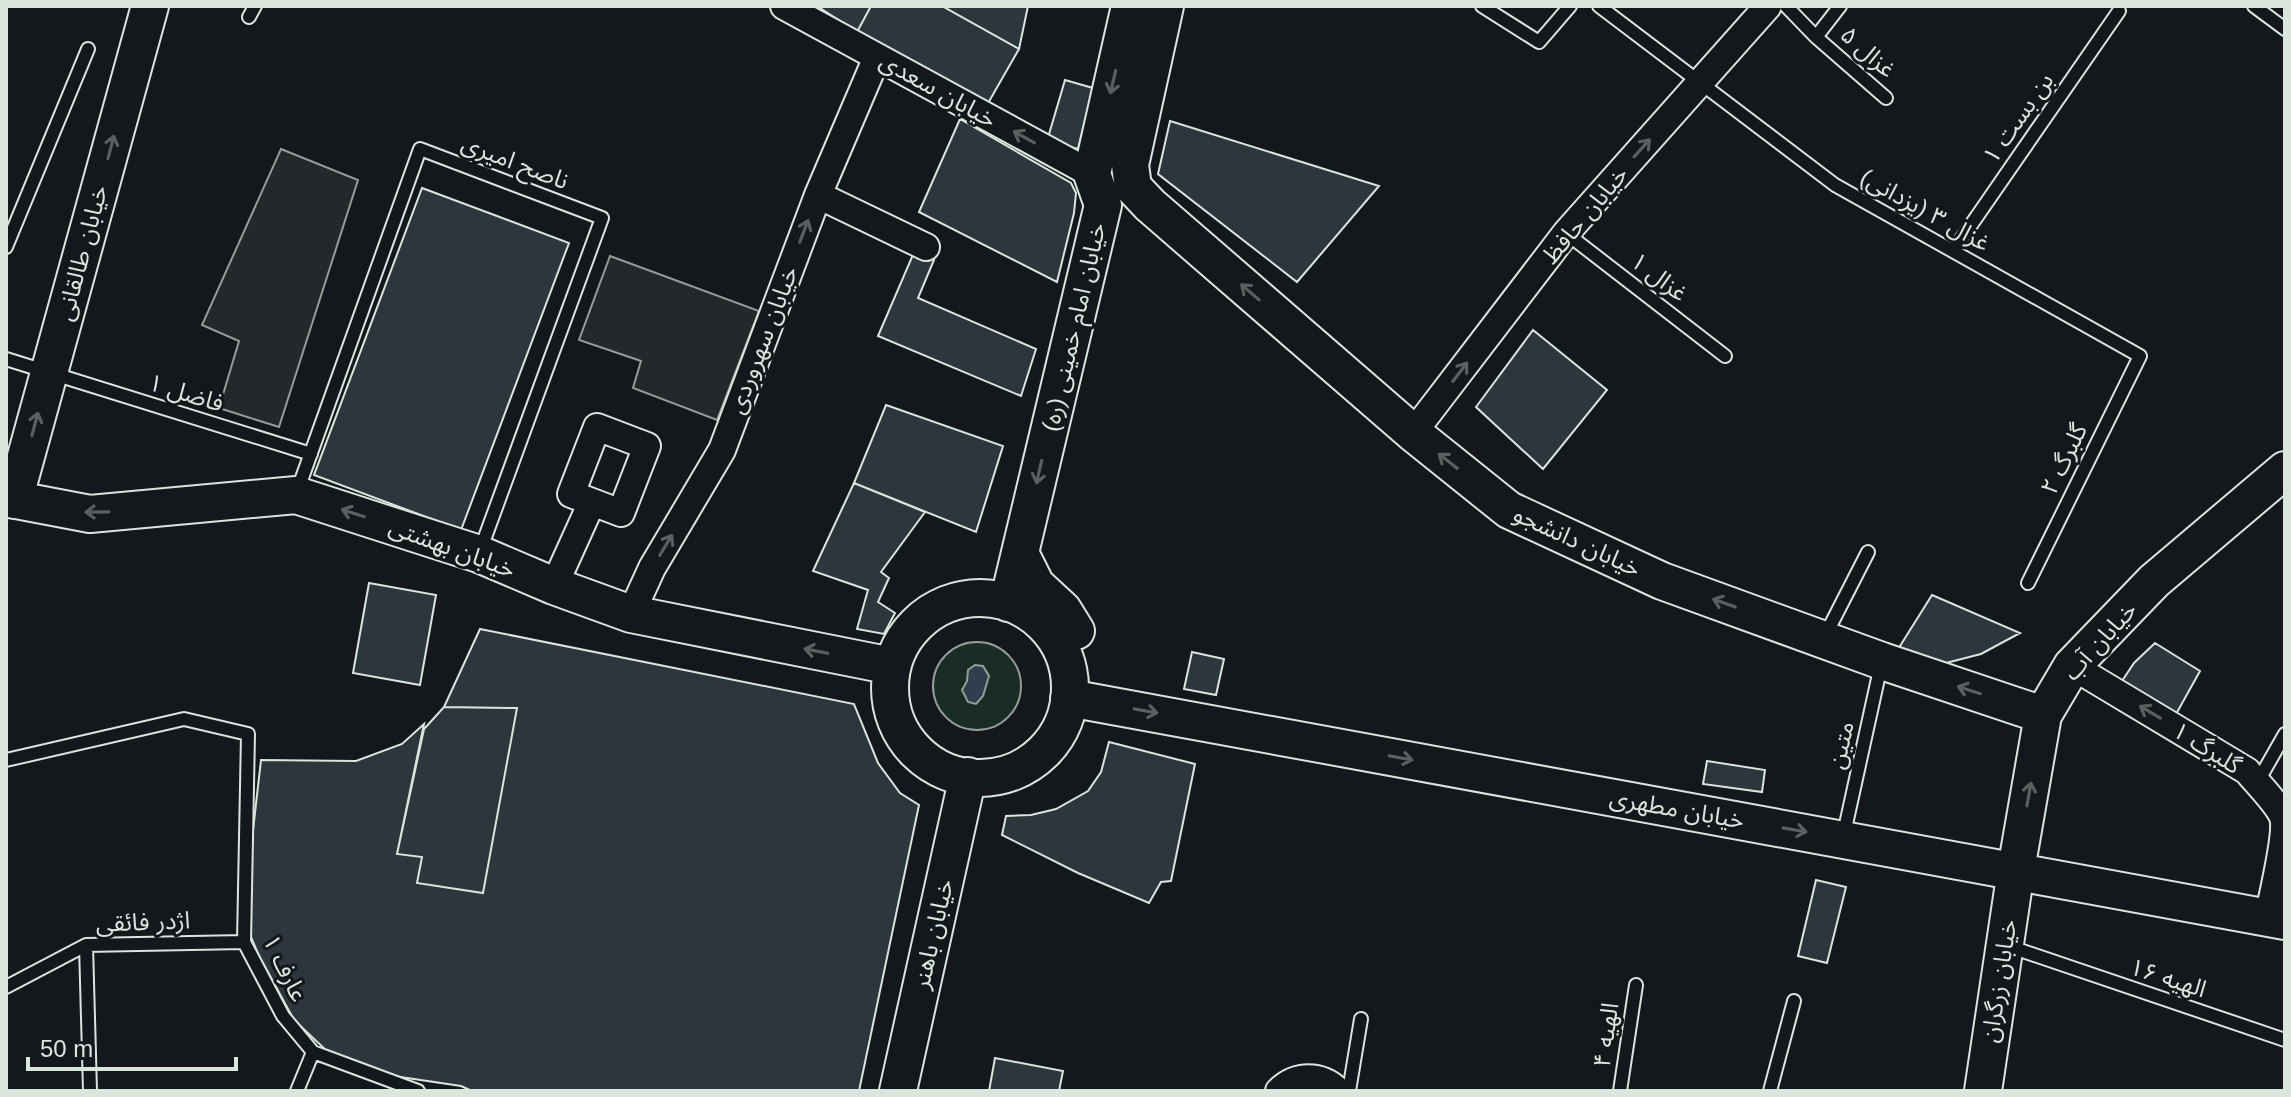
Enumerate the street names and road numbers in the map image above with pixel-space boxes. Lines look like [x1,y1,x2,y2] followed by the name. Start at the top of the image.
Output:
[1835,21,1901,83] street label: غزال ۵
[875,46,1001,134] street label: خیابان سعدی
[1977,67,2059,168] street label: بن بست ۱
[456,129,572,198] street label: ناصح امیری
[1536,161,1634,269] street label: خیابان حافظ
[1855,163,1995,257] street label: غزال ۳ (یزدانی)
[50,182,114,324] street label: خیابان طالقانی
[1036,220,1116,435] street label: خیابان امام خمینی (ره)
[1625,247,1693,307] street label: غزال ۱
[722,262,804,418] street label: خیابان سهروردی
[145,368,227,417] street label: فاضل ۱
[2035,418,2094,499] street label: گلبرگ ۲
[1509,499,1645,583] street label: خیابان دانشجو
[385,512,519,584] street label: خیابان بهشتی
[2057,596,2143,686] street label: خیابان آب
[2168,716,2247,780] street label: گلبرگ ۱
[1822,718,1859,771] street label: متین
[1608,783,1746,835] street label: خیابان مطهری
[907,876,959,992] street label: خیابان باهنر
[95,906,191,938] street label: اژدر فائقی
[1975,917,2023,1045] street label: خیابان زرگران
[257,930,313,1006] street label: عارف ۱
[2126,952,2210,1003] street label: الهیه ۱۶
[1588,1001,1624,1069] street label: الهیه ۴

